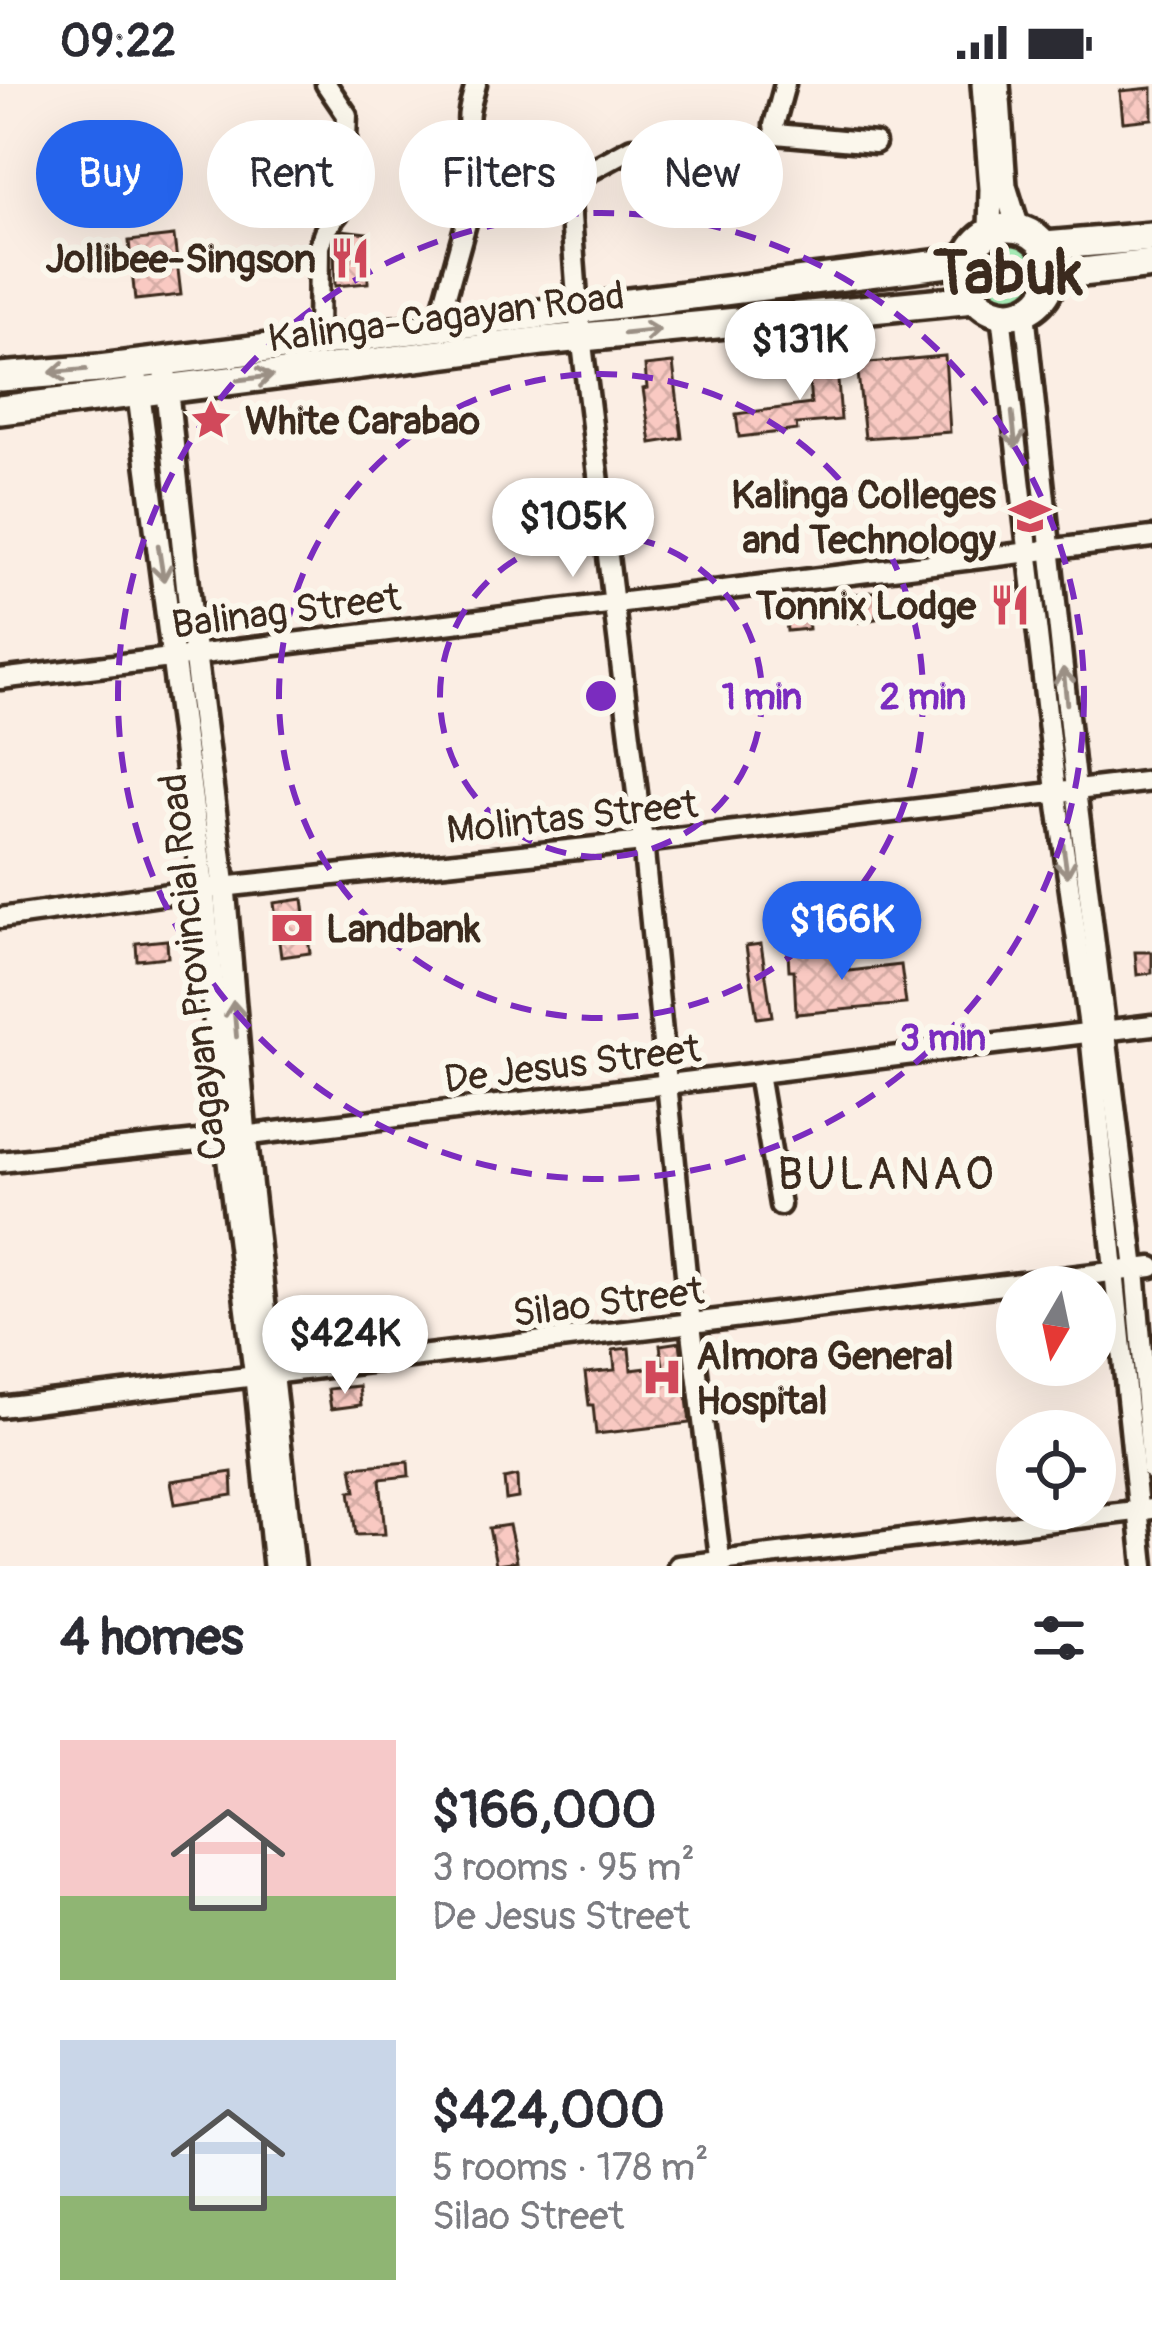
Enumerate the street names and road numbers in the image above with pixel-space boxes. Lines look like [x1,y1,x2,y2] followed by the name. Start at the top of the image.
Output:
[265,271,627,364] street label: Kalinga-Cagayan Road
[169,573,404,650] street label: Balinag Street
[149,771,238,1163] street label: Cagayan Provincial Road
[444,780,700,855] street label: Molintas Street
[441,1024,703,1105] street label: De Jesus Street
[510,1266,707,1339] street label: Silao Street

